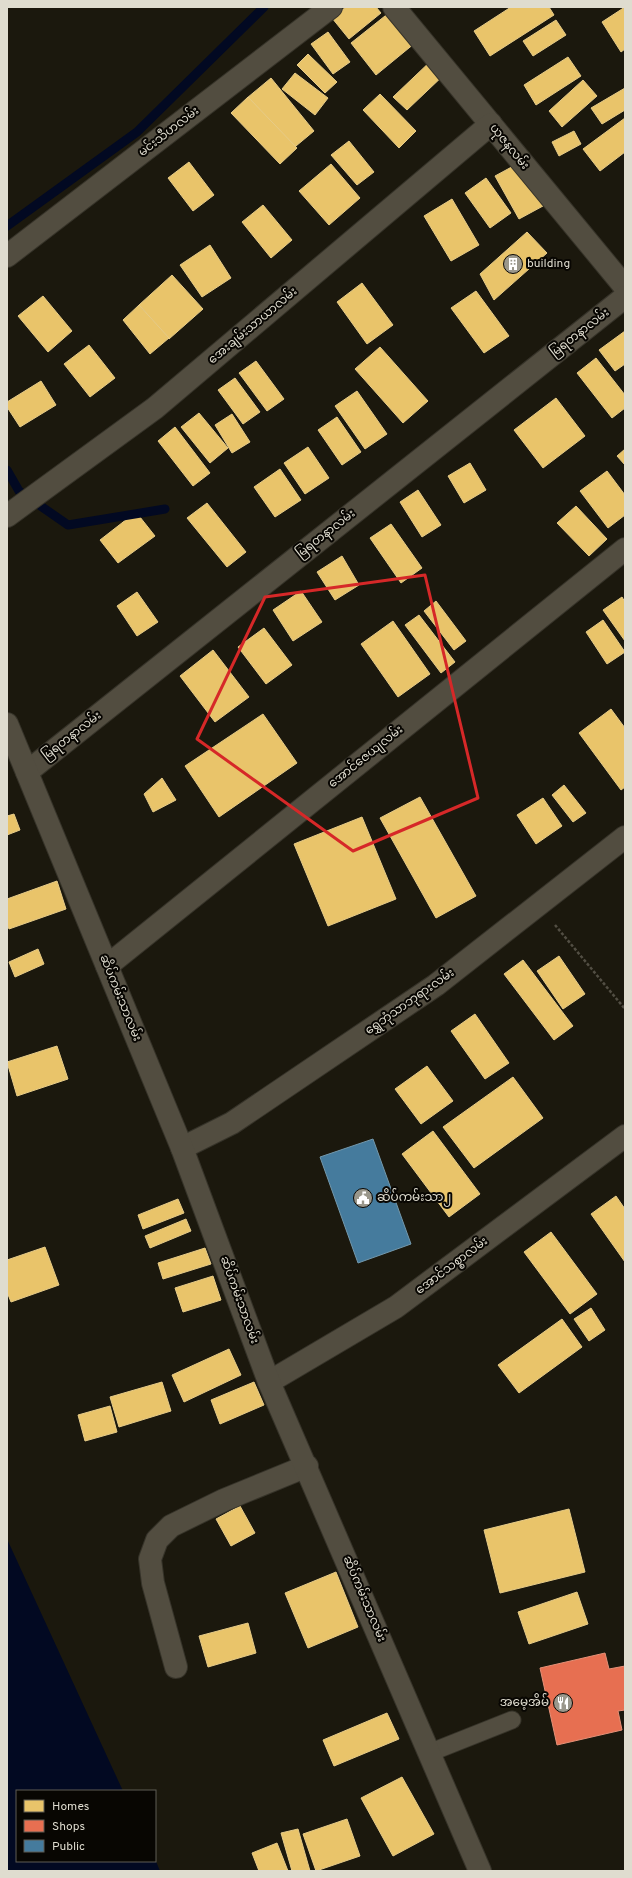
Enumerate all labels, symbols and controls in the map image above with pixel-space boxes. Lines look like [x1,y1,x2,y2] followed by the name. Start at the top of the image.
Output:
[134,102,203,161] street label: မင်းသီဟလမ်း
[485,120,534,174] street label: ယုဇနလမ်း
[502,253,524,275] building icon: building
[527,256,570,272] place label: building
[204,282,302,369] street label: အေးချမ်းသာယာလမ်း
[546,303,613,362] street label: မြရတနာလမ်း
[292,504,359,563] street label: မြရတနာလမ်း
[38,706,105,765] street label: မြရတနာလမ်း
[324,720,407,793] street label: အောင်ဇေယျလမ်း
[95,952,147,1044] street label: ဆိပ်ကမ်းသာလမ်း
[361,964,458,1040] street label: ရွှေဘုံသာဘုရားလမ်း
[352,1187,374,1209] public building icon: ဆိပ်ကမ်းသာ၂
[377,1188,451,1207] place label: ဆိပ်ကမ်းသာ၂
[412,1232,492,1299] street label: အောင်သစ္စာလမ်း
[216,1253,264,1346] street label: ဆိပ်ကမ်းသာလမ်း
[339,1553,391,1645] street label: ဆိပ်ကမ်းသာလမ်း
[552,1692,574,1714] restaurant icon: အမေ့အိမ်
[500,1693,549,1711] place label: အမေ့အိမ်
[16,1790,156,1862] legend
[52,1799,89,1815] text: Homes
[52,1819,85,1835] text: Shops
[52,1839,85,1855] text: Public

